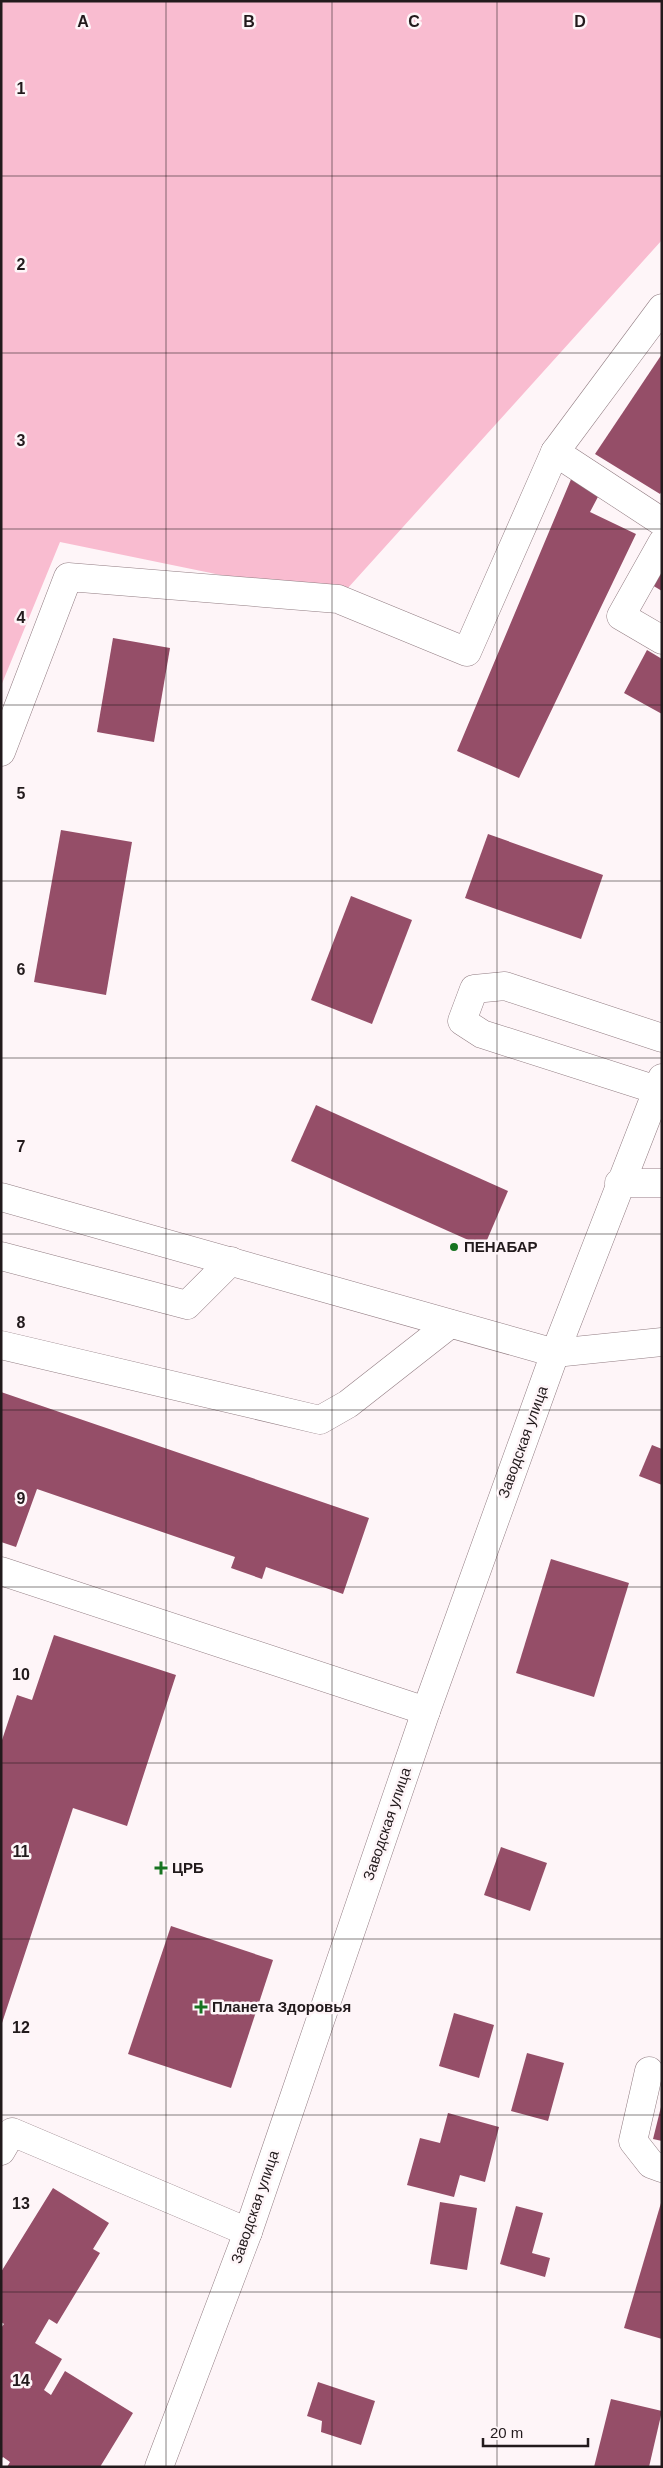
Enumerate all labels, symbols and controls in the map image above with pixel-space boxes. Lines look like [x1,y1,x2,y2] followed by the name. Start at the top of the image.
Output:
[77,13,89,30] text: A
[243,13,255,30] text: B
[408,13,420,30] text: C
[574,13,586,30] text: D
[17,80,26,97] text: 1
[17,256,26,273] text: 2
[17,432,26,449] text: 3
[17,609,26,626] text: 4
[17,785,26,802] text: 5
[17,961,26,978] text: 6
[17,1138,26,1155] text: 7
[464,1238,538,1255] place label: ПЕНАБАР
[448,1241,460,1253] marker: ПЕНАБАР
[17,1314,26,1331] text: 8
[494,1383,551,1500] street label: Заводская улица
[17,1490,26,1507] text: 9
[12,1666,30,1683] text: 10
[359,1765,414,1883] street label: Заводская улица
[13,1843,30,1860] text: 11
[172,1859,204,1876] place label: ЦРБ
[154,1861,168,1875] marker: ЦРБ
[212,1998,351,2015] place label: Планета Здоровья
[194,2000,208,2014] marker: Планета Здоровья
[12,2019,30,2036] text: 12
[227,2148,282,2266] street label: Заводская улица
[12,2195,30,2212] text: 13
[12,2372,30,2389] text: 14
[483,2416,588,2448] scale bar
[490,2424,523,2441] text: 20 m

